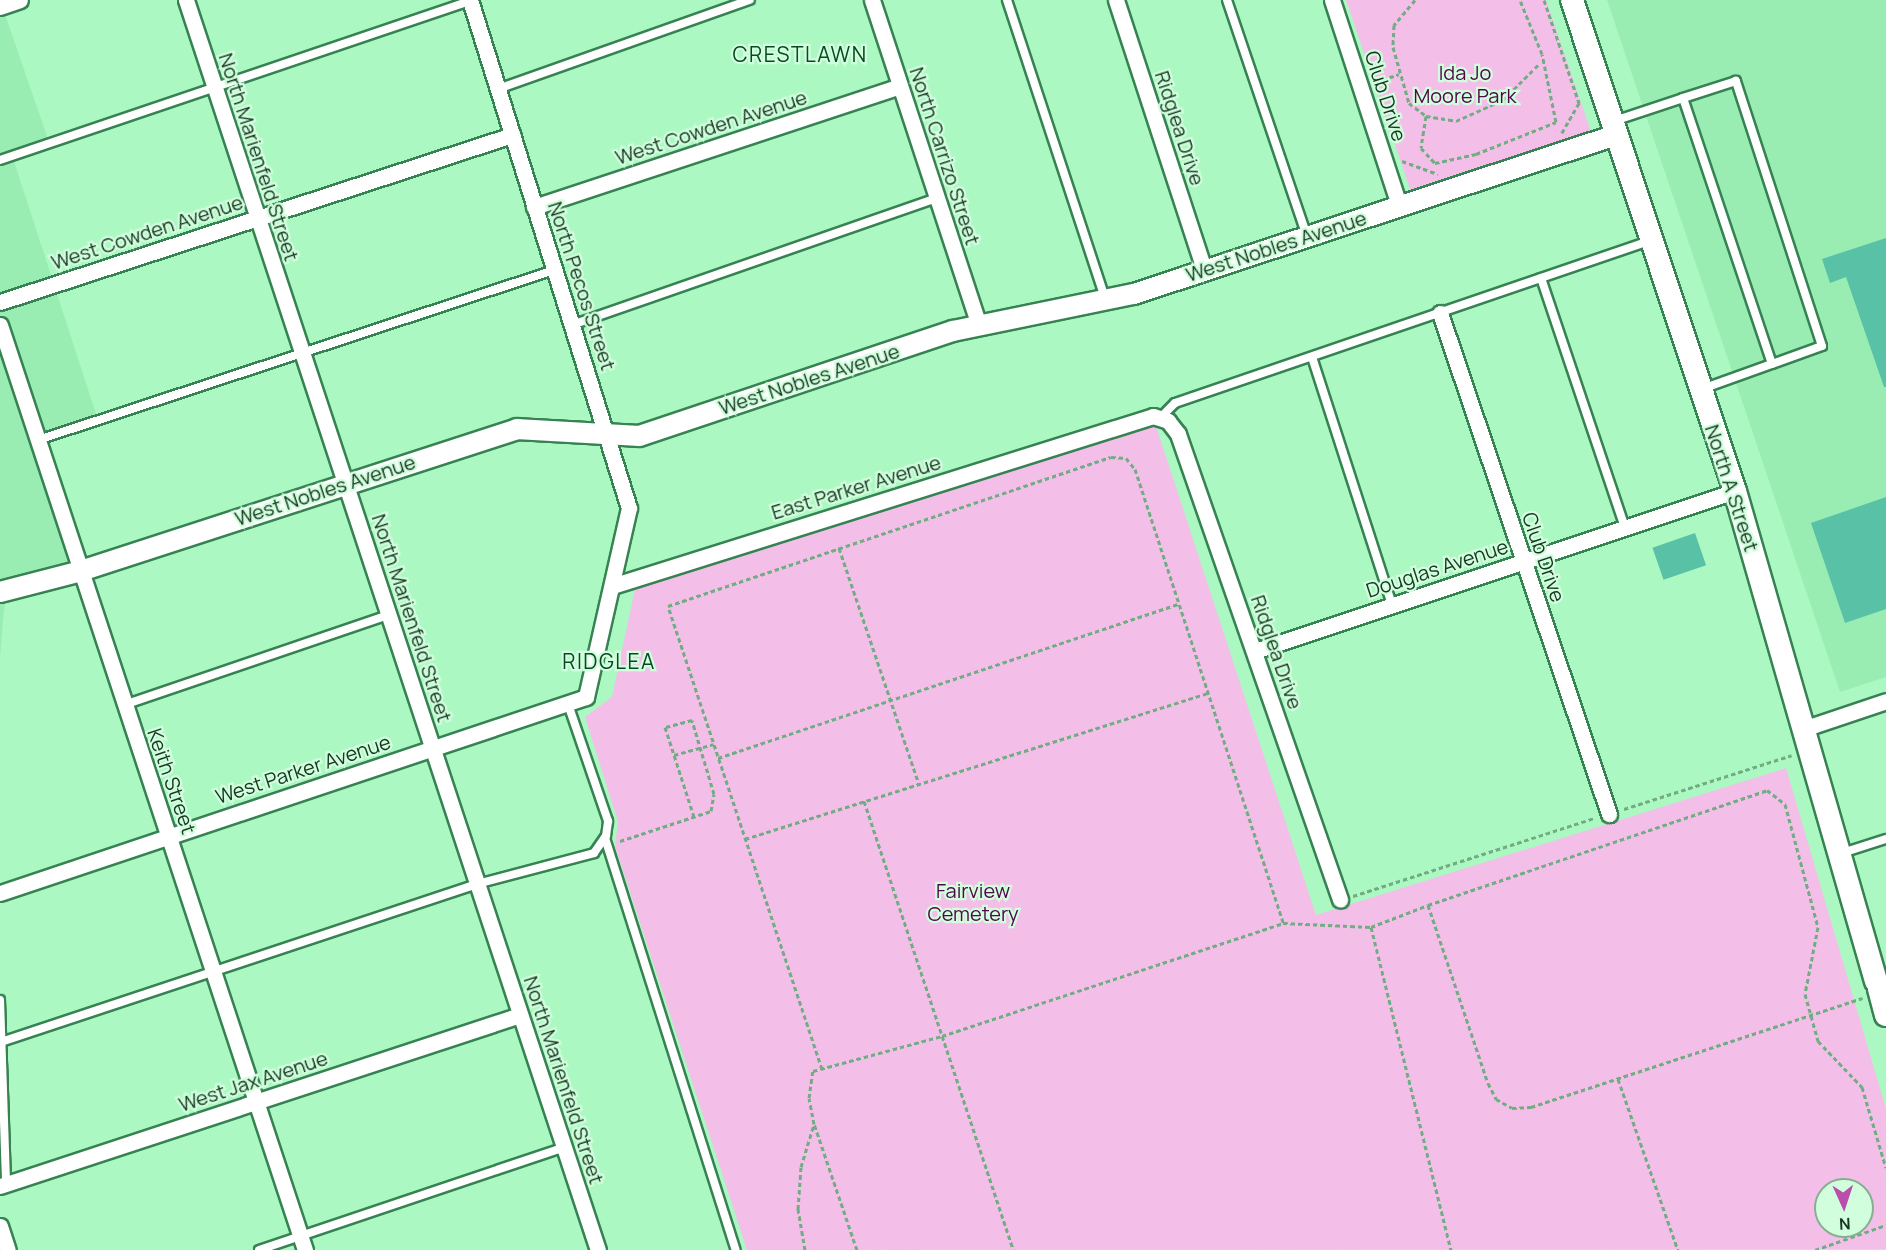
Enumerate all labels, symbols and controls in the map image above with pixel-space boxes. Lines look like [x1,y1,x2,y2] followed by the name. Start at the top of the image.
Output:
[732,41,868,67] district label: CRESTLAWN
[1360,48,1412,144] street label: Club Drive
[214,50,304,264] street label: North Marienfeld Street
[1413,61,1517,108] park label: Ida Jo Moore Park
[905,64,985,248] street label: North Carrizo Street
[1150,68,1210,188] street label: Ridglea Drive
[612,85,810,169] street label: West Cowden Avenue
[48,190,246,274] street label: West Cowden Avenue
[543,199,621,373] street label: North Pecos Street
[1183,205,1369,287] street label: West Nobles Avenue
[716,338,902,420] street label: West Nobles Avenue
[1700,422,1764,554] street label: North A Street
[232,449,418,531] street label: West Nobles Avenue
[768,450,944,524] street label: East Parker Avenue
[1517,509,1571,605] street label: Club Drive
[367,511,457,725] street label: North Marienfeld Street
[1363,534,1511,602] street label: Douglas Avenue
[1246,592,1308,712] street label: Ridglea Drive
[562,648,656,674] district label: RIDGLEA
[143,725,201,837] street label: Keith Street
[212,729,394,809] street label: West Parker Avenue
[927,879,1019,926] park label: Fairview Cemetery
[519,973,609,1187] street label: North Marienfeld Street
[176,1046,330,1116] street label: West Jax Avenue
[1814,1178,1874,1238] north arrow
[1839,1213,1851,1235] text: N

